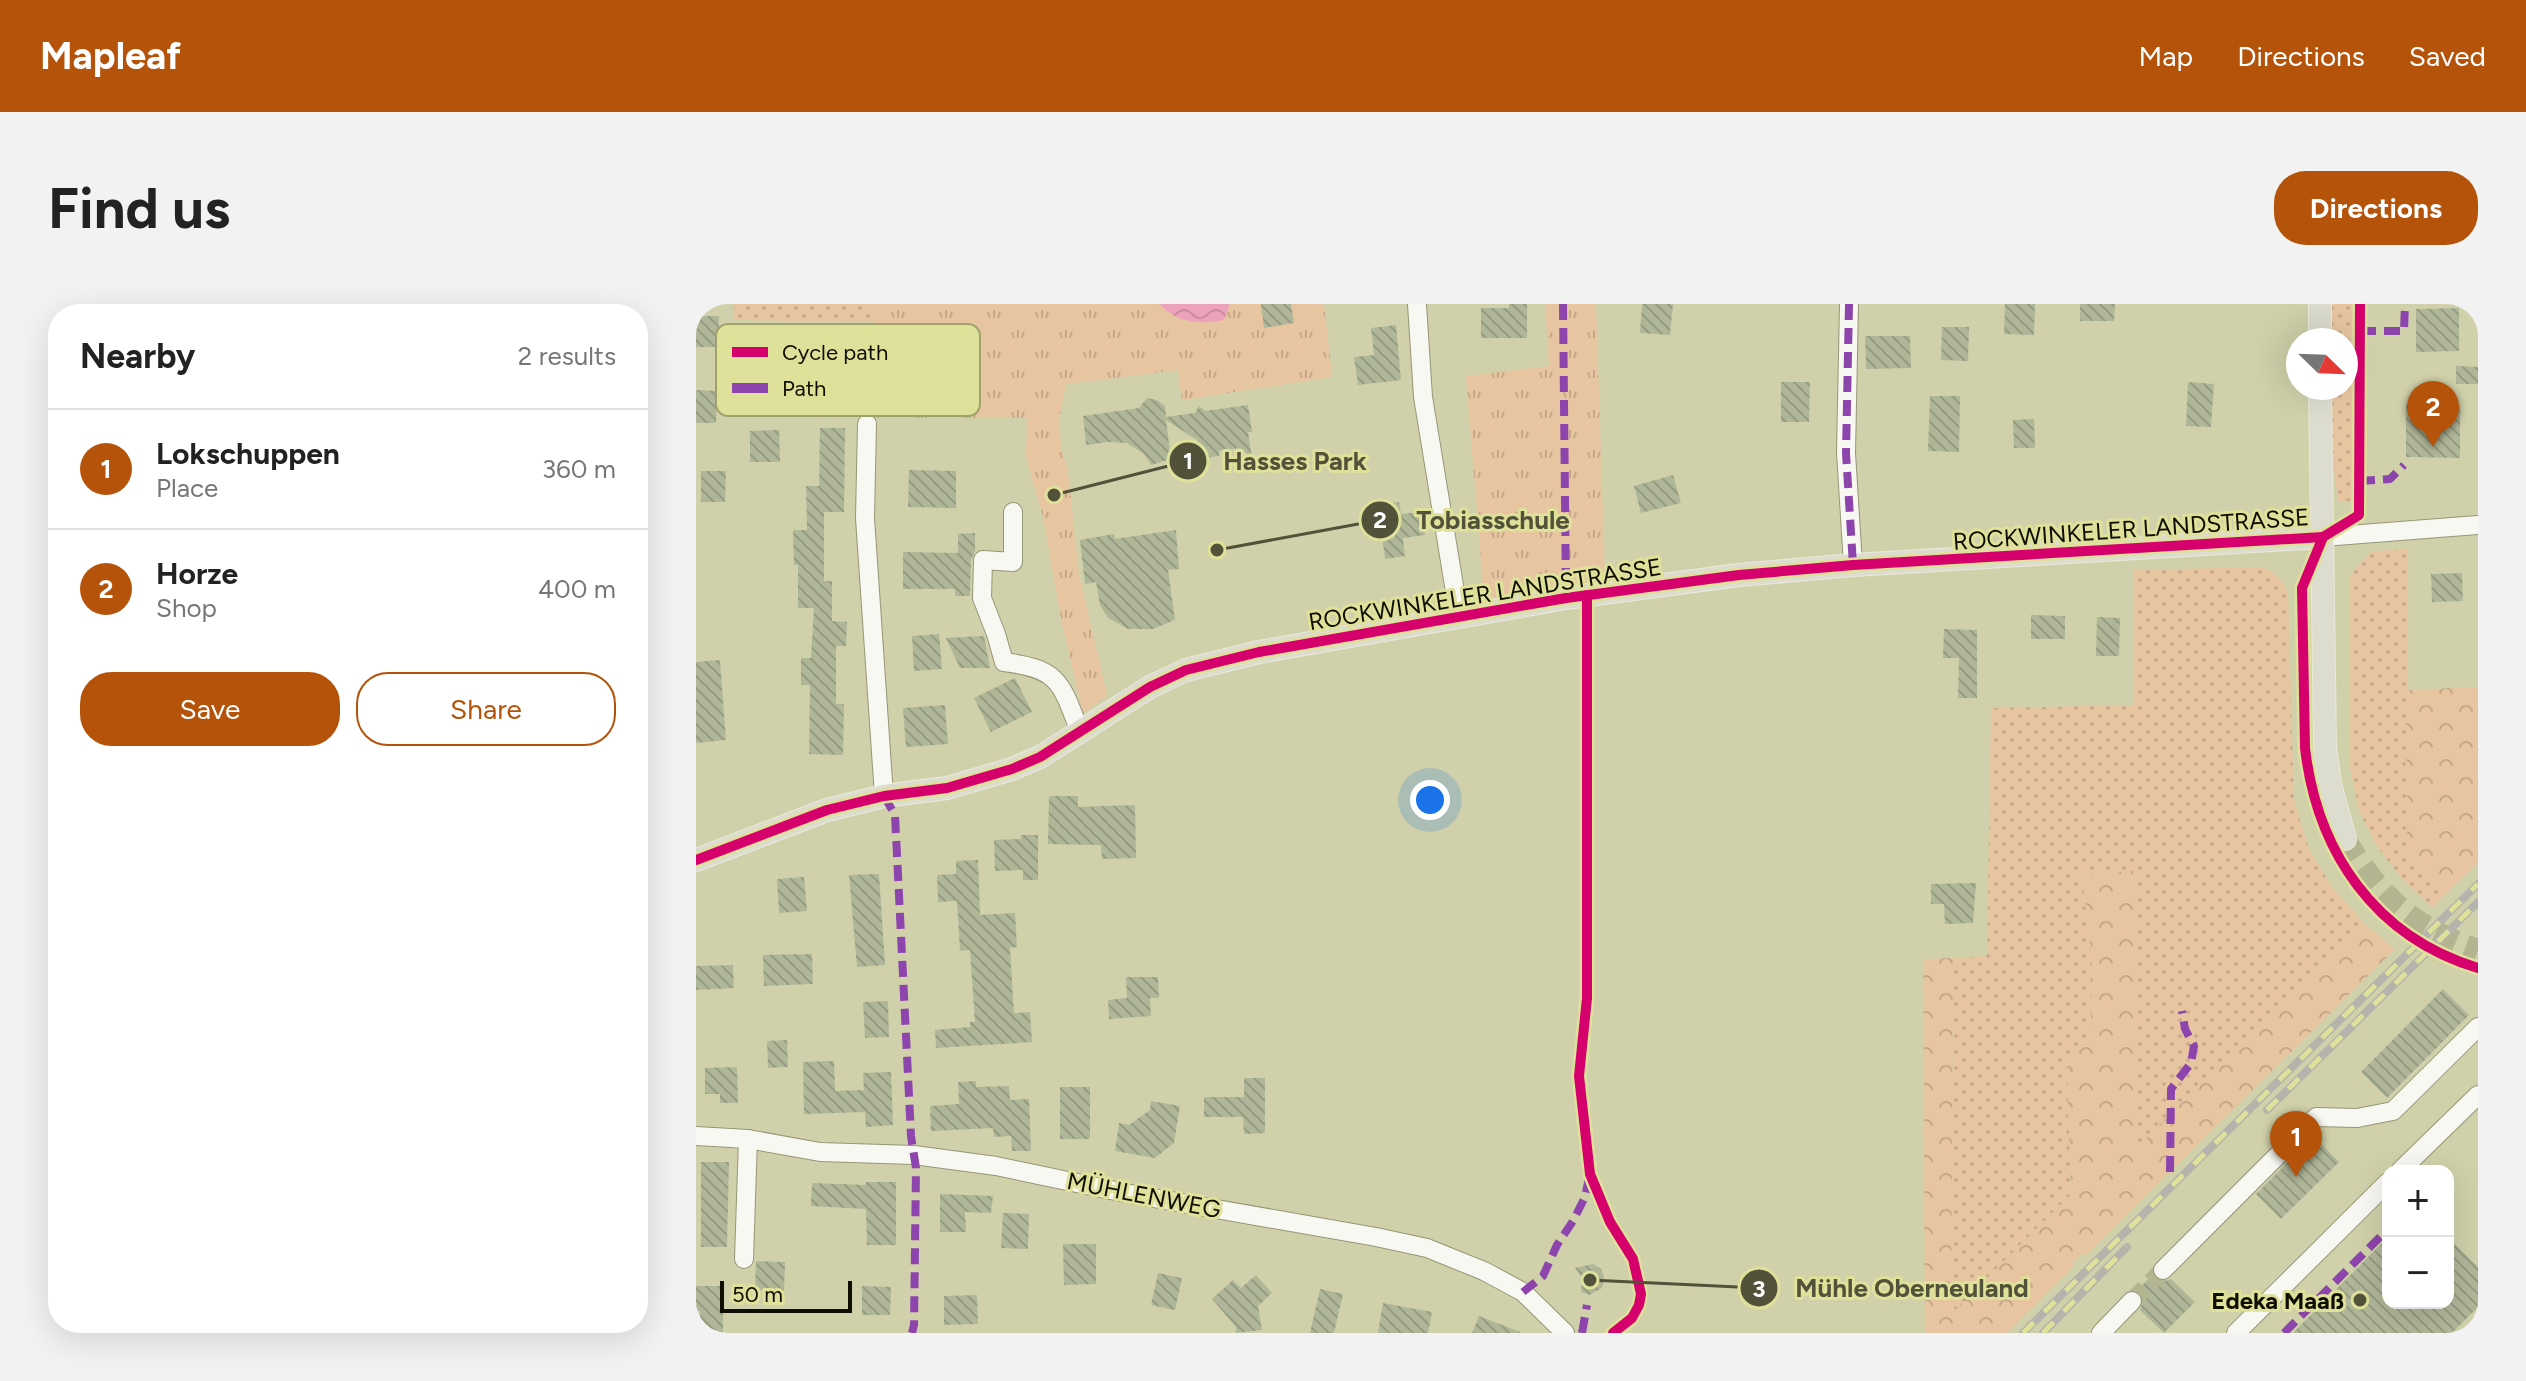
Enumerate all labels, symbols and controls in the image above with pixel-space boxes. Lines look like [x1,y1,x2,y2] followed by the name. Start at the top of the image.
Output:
[40,33,181,79] text: Mapleaf
[2139,39,2193,73] text: Map
[2237,39,2365,73] text: Directions
[2409,39,2486,73] text: Saved
[2274,171,2478,245] button: Directions
[48,175,230,242] text: Find us
[716,324,980,416] legend
[2286,328,2358,400] north arrow
[80,336,195,377] text: Nearby
[782,339,888,366] text: Cycle path
[518,340,616,372] text: 2 results
[782,375,826,402] text: Path
[2407,381,2459,447] pin: 2
[156,435,340,472] text: Lokschuppen
[1168,436,1383,486] callout: Hasses Park
[1223,445,1367,477] text: Hasses Park
[1183,446,1193,475] text: 1
[101,453,111,485] text: 1
[542,453,616,485] text: 360 m
[156,472,218,504] text: Place
[1360,495,1585,545] callout: Tobiasschule
[1952,502,2310,556] street label: ROCKWINKELER LANDSTRASSE
[1416,504,1570,536] text: Tobiasschule
[1373,505,1387,534] text: 2
[1306,552,1664,636] street label: ROCKWINKELER LANDSTRASSE
[156,555,238,592] text: Horze
[98,573,114,605] text: 2
[538,573,616,605] text: 400 m
[156,592,217,624] text: Shop
[80,672,340,746] button: Save
[356,672,616,746] button: Share
[1410,780,1450,820] your location
[2270,1111,2322,1177] pin: 1
[2382,1165,2454,1309] map controls
[2382,1165,2454,1237] button: +
[1065,1166,1223,1224] street label: MÜHLENWEG
[2382,1237,2454,1309] button: −
[1739,1263,2045,1313] callout: Mühle Oberneuland
[1795,1272,2029,1304] text: Mühle Oberneuland
[1752,1274,1766,1303] text: 3
[720,1277,852,1313] scale bar
[732,1281,783,1308] text: 50 m
[2211,1286,2344,1315] place label: Edeka Maaß
[2351,1291,2369,1309] marker: Edeka Maaß

